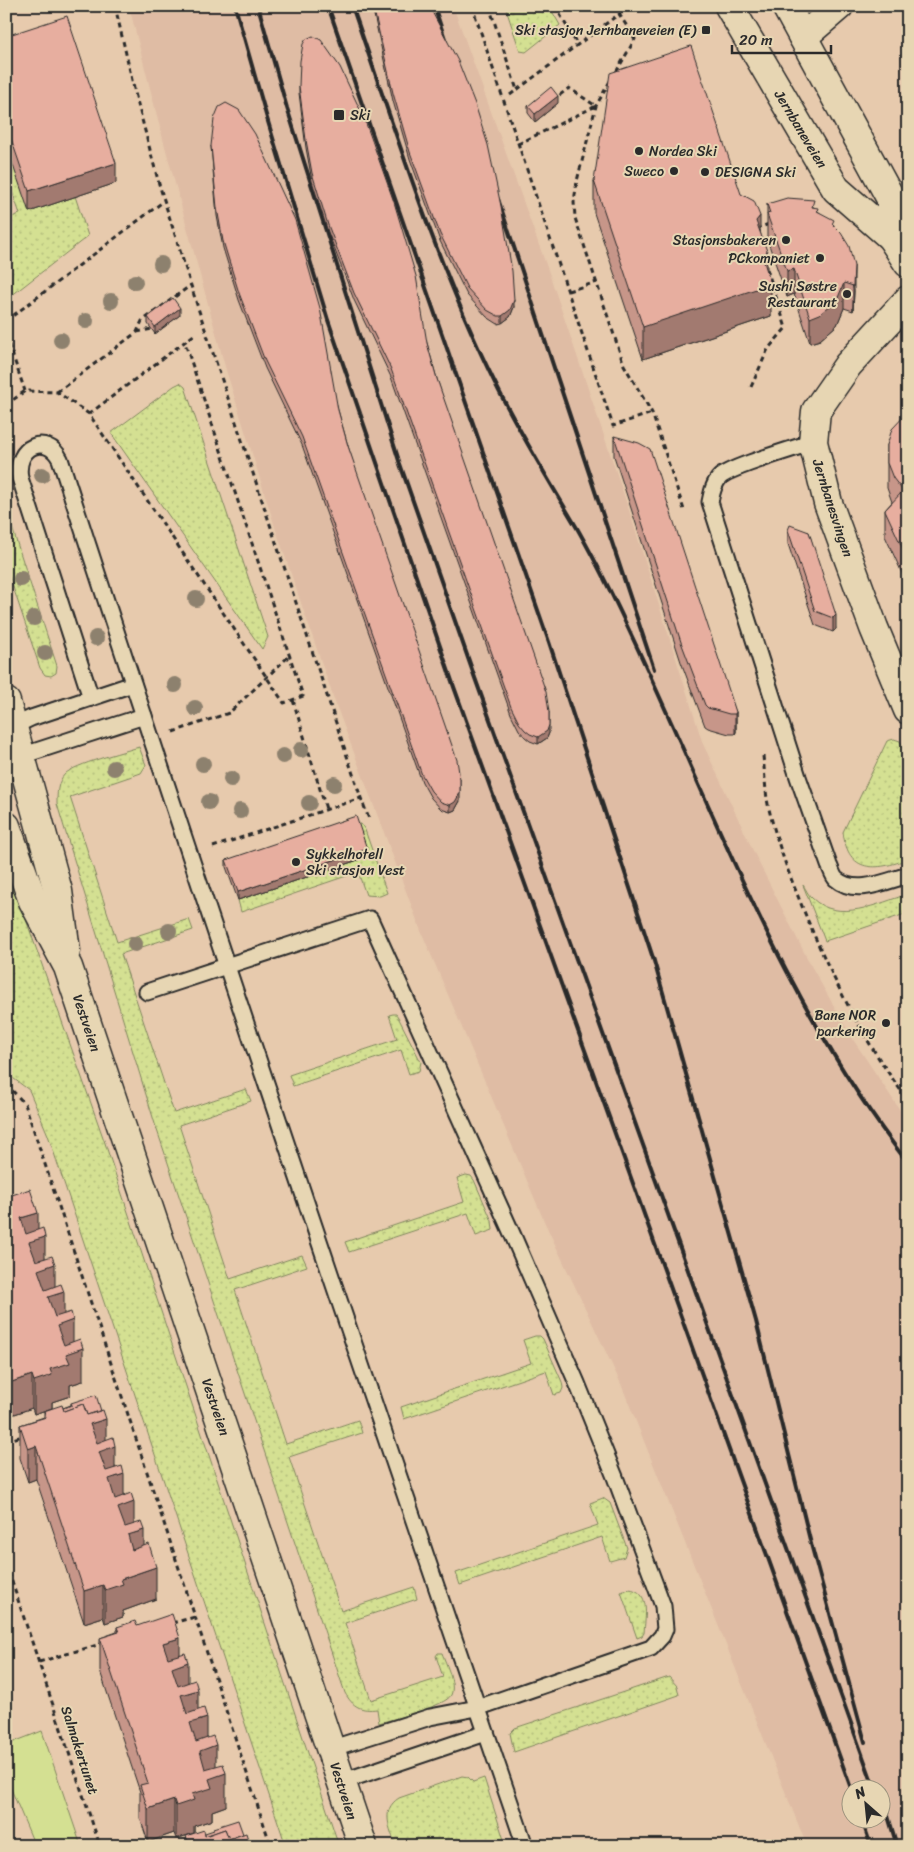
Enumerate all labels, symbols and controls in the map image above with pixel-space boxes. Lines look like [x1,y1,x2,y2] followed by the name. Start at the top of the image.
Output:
[515,18,697,43] place label: Ski stasjon Jernbaneveien (E)
[732,22,830,54] scale bar
[700,24,712,36] marker: Ski stasjon Jernbaneveien (E)
[739,27,773,53] text: 20 m
[767,84,834,174] street label: Jernbaneveien
[350,103,371,128] place label: Ski
[332,108,346,122] marker: Ski
[649,139,718,164] place label: Nordea Ski
[633,145,645,157] marker: Nordea Ski
[624,159,664,184] place label: Sweco
[715,160,797,185] place label: DESIGNA Ski
[668,165,680,177] marker: Sweco
[699,166,711,178] marker: DESIGNA Ski
[673,228,776,253] place label: Stasjonsbakeren
[780,234,792,246] marker: Stasjonsbakeren
[728,246,810,271] place label: PCkompaniet
[814,252,826,264] marker: PCkompaniet
[759,274,837,315] place label: Sushi Søstre Restaurant
[841,288,853,300] marker: Sushi Søstre Restaurant
[805,455,860,561] street label: Jernbanesvingen
[306,842,405,883] place label: Sykkelhotell Ski stasjon Vest
[290,856,302,868] marker: Sykkelhotell Ski stasjon Vest
[65,991,108,1056] street label: Vestveien
[814,1003,876,1044] place label: Bane NOR parkering
[880,1017,892,1029] marker: Bane NOR parkering
[194,1375,237,1440] street label: Vestveien
[53,1703,106,1798] street label: Salmakertunet
[322,1759,365,1824] street label: Vestveien
[849,1779,871,1807] text: N
[842,1780,892,1830] north arrow

